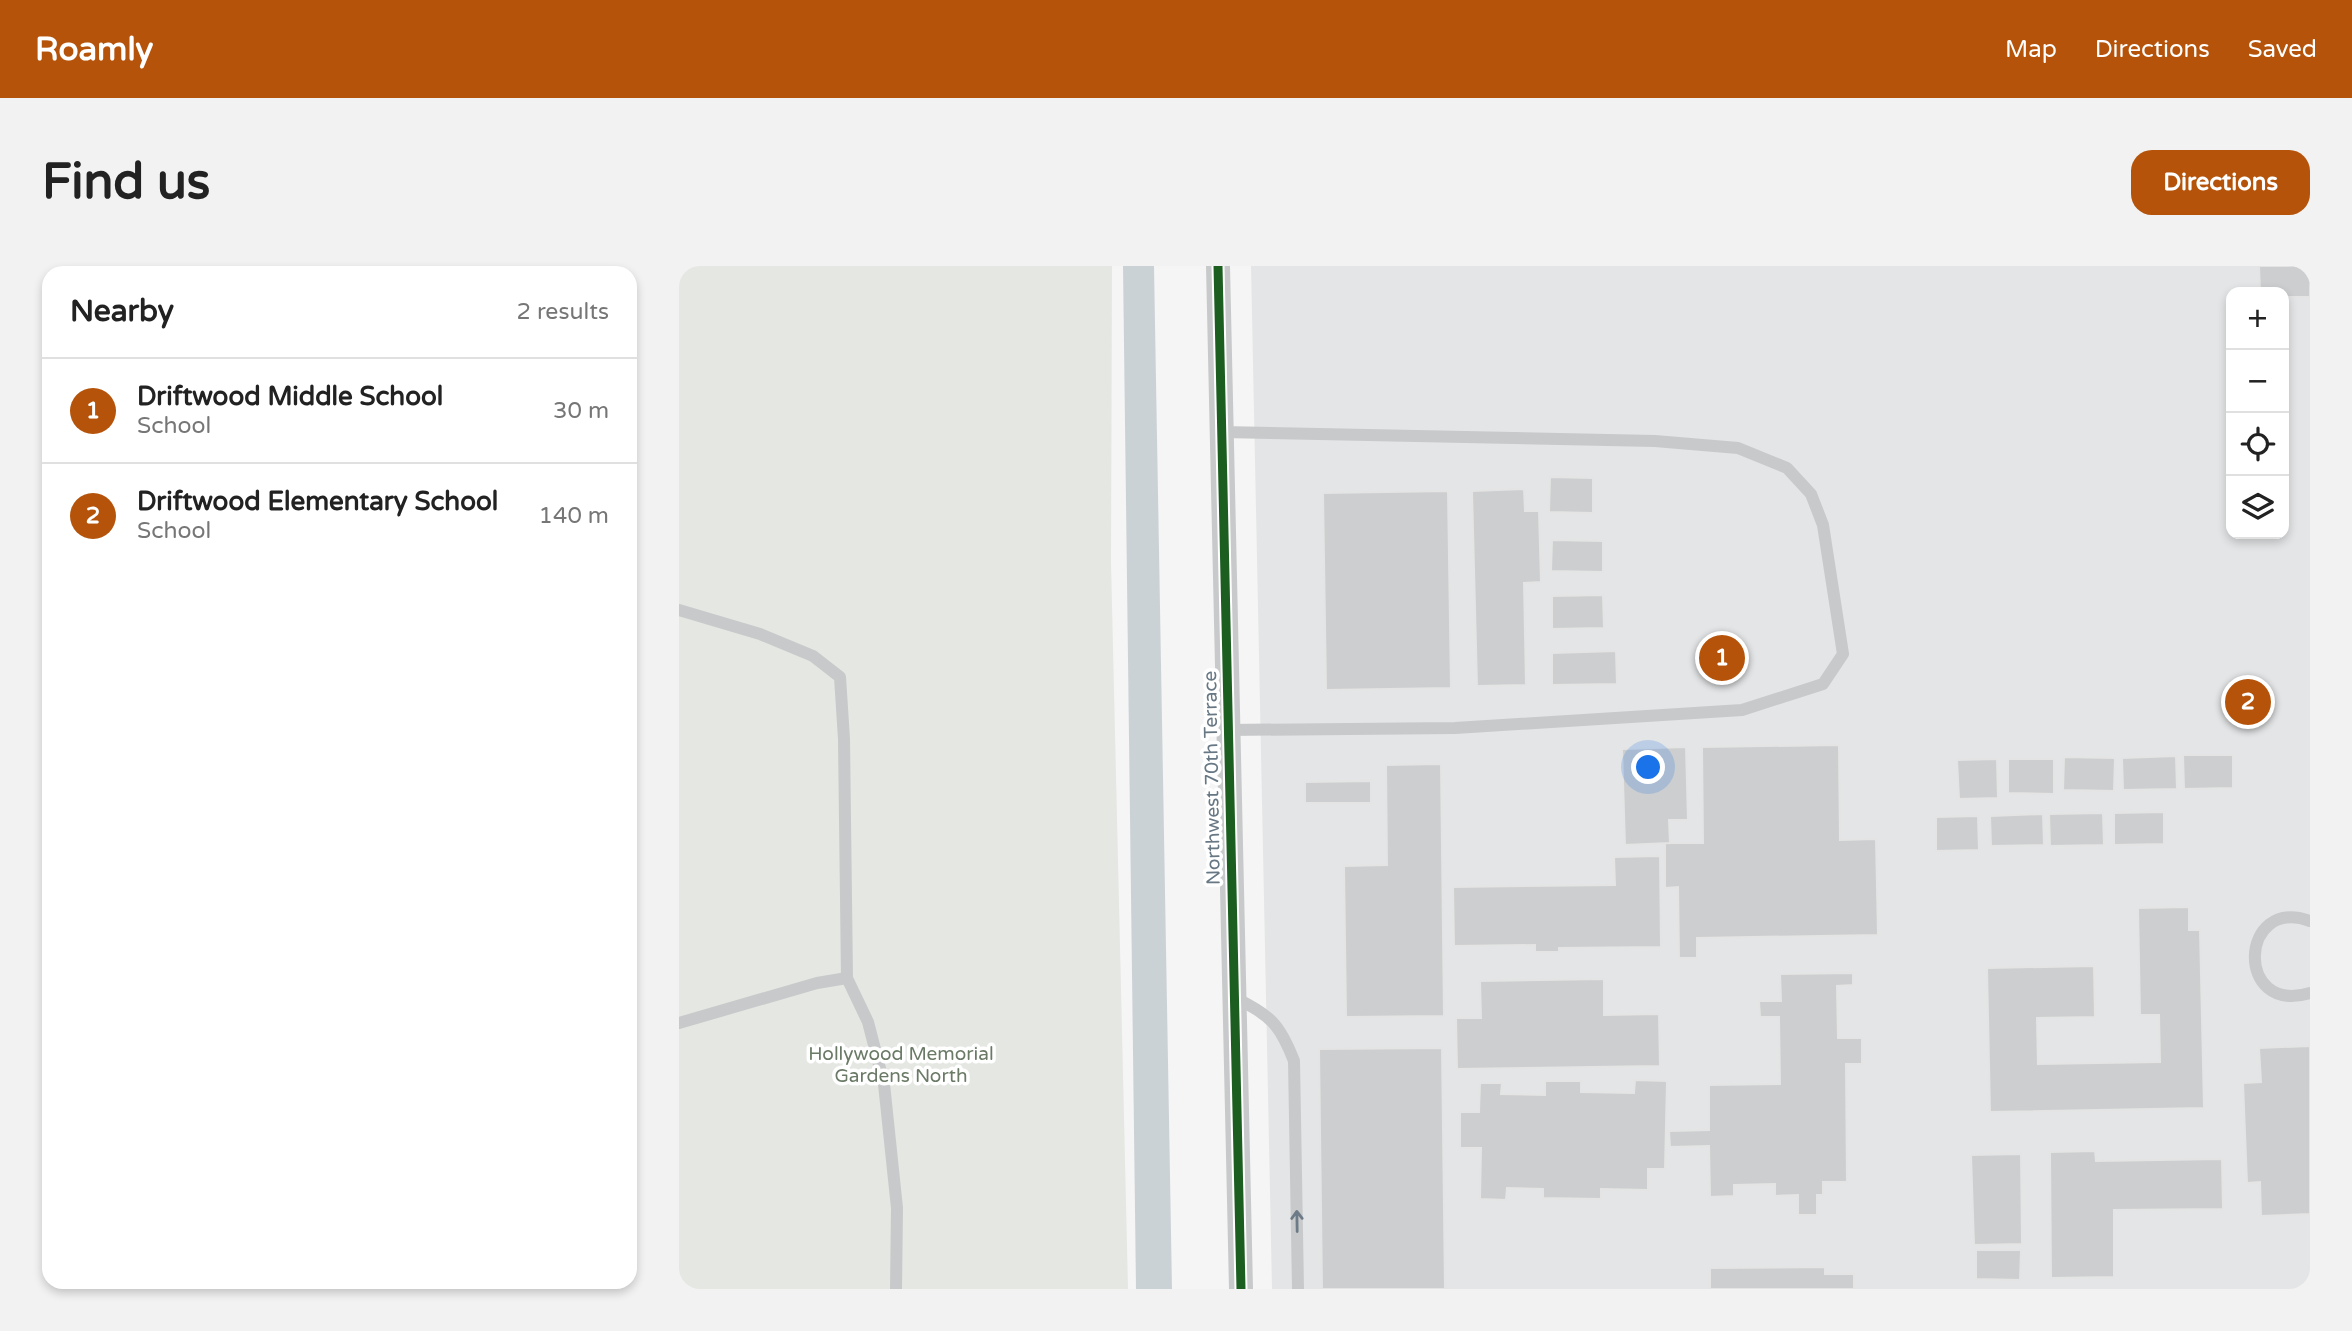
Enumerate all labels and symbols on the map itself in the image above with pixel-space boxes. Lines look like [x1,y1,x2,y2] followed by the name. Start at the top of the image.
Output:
[1699,632,1745,684] pin: 1
[1199,671,1225,885] street label: Northwest 70th Terrace
[2225,676,2271,728] pin: 2
[1631,750,1665,784] your location
[808,1043,994,1087] park label: Hollywood Memorial Gardens North
[1290,1210,1304,1233] one-way arrow

